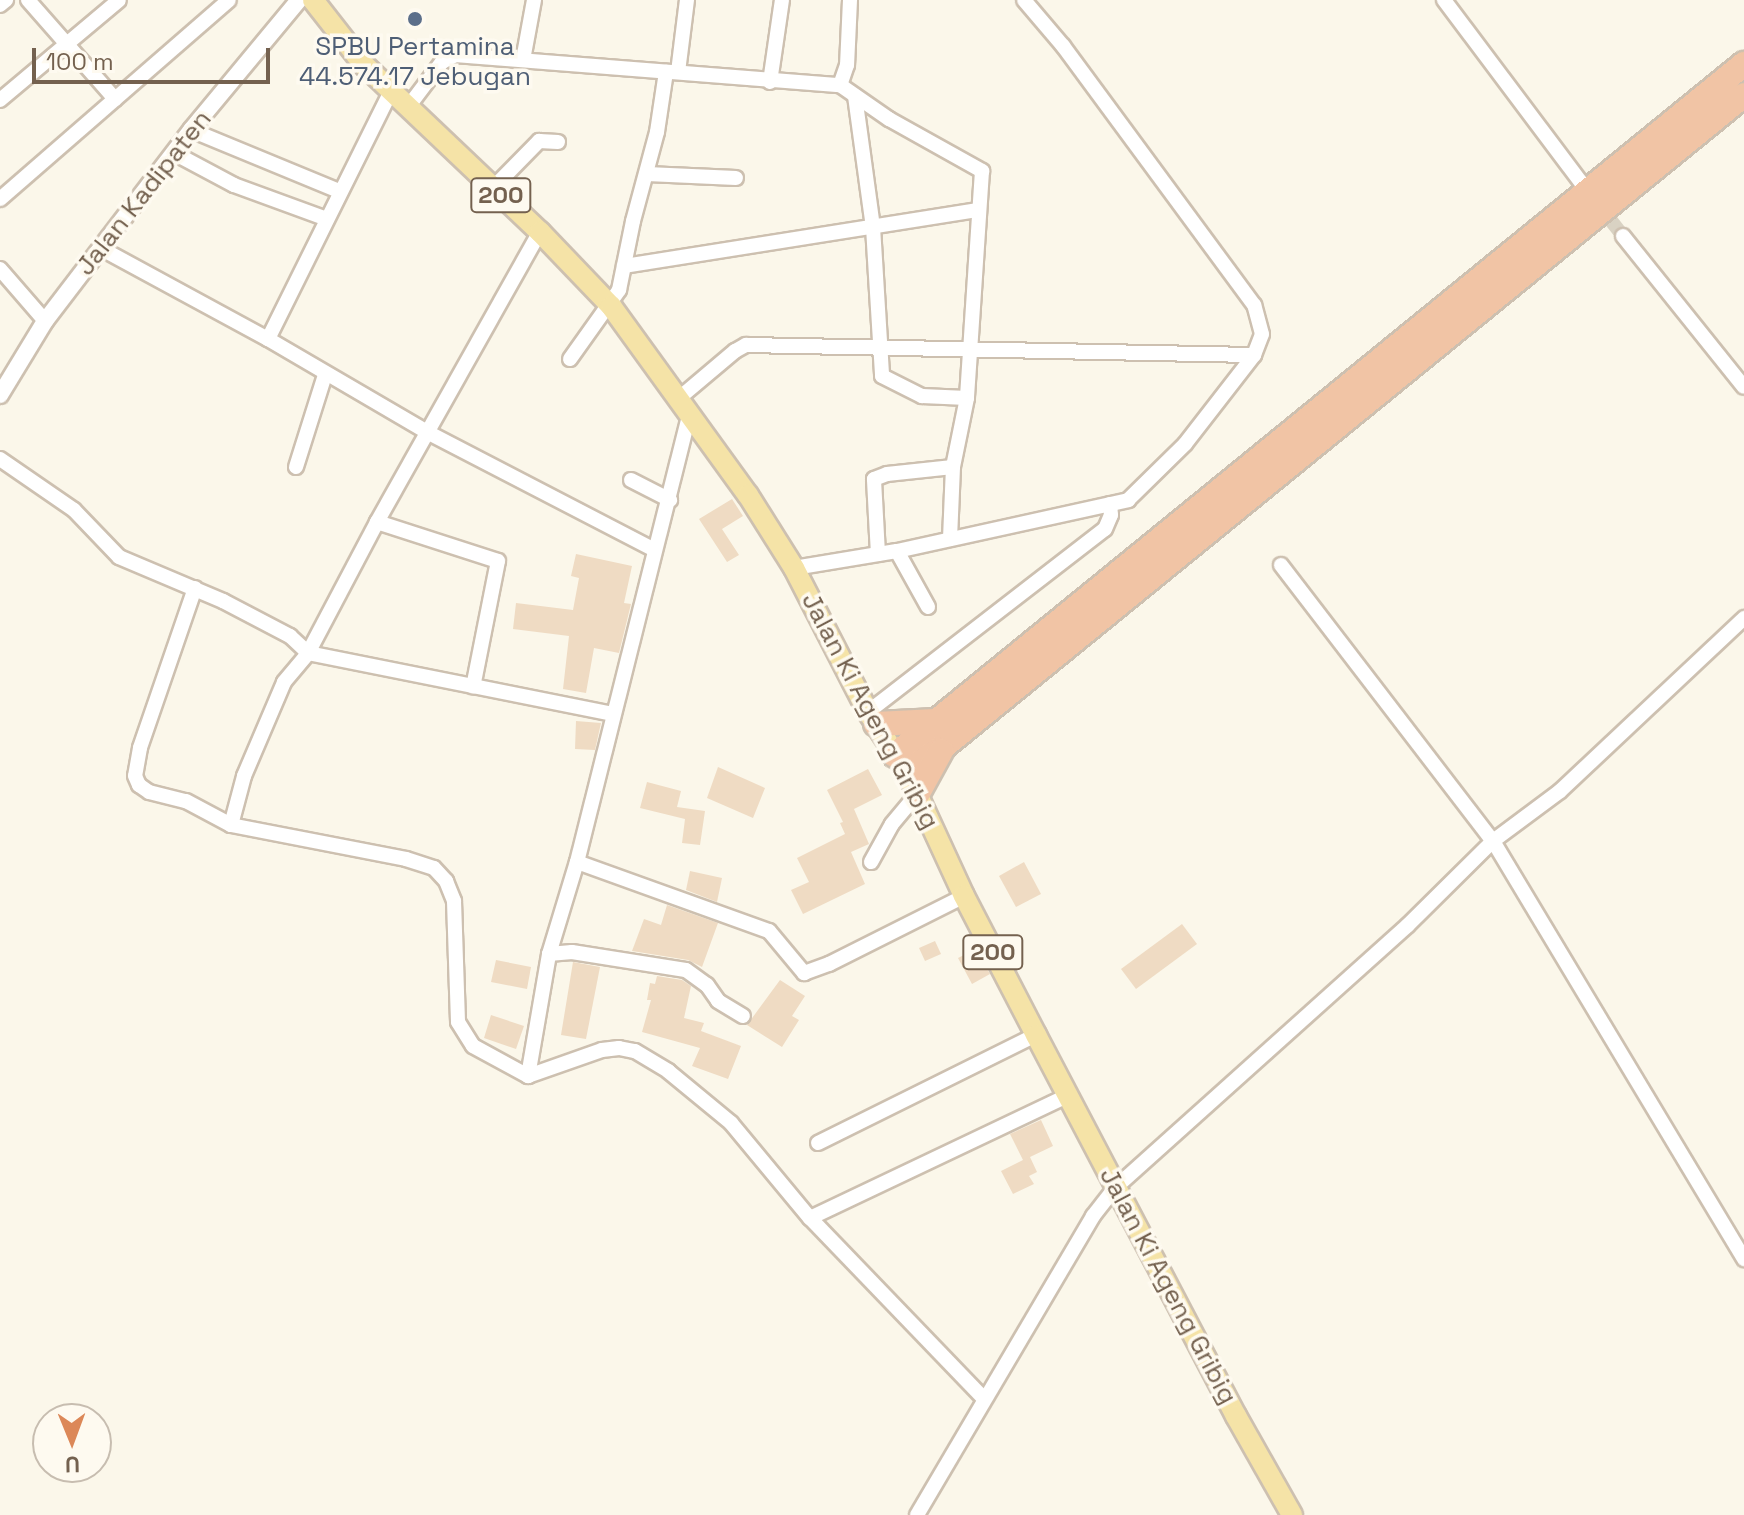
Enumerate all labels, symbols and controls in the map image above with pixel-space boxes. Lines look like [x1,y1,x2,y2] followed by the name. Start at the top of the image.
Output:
[406,10,424,28] marker: SPBU Pertamina 44.574.17 Jebugan
[299,31,531,92] place label: SPBU Pertamina 44.574.17 Jebugan
[36,32,274,82] scale bar
[46,46,114,77] text: 100 m
[70,104,218,282] street label: Jalan Kadipaten
[469,175,533,215] road number: 200
[794,587,946,835] street label: Jalan Ki Ageng Gribig
[961,932,1025,972] road number: 200
[1092,1162,1244,1410] street label: Jalan Ki Ageng Gribig
[32,1403,112,1483] north arrow
[65,1451,80,1479] text: U

